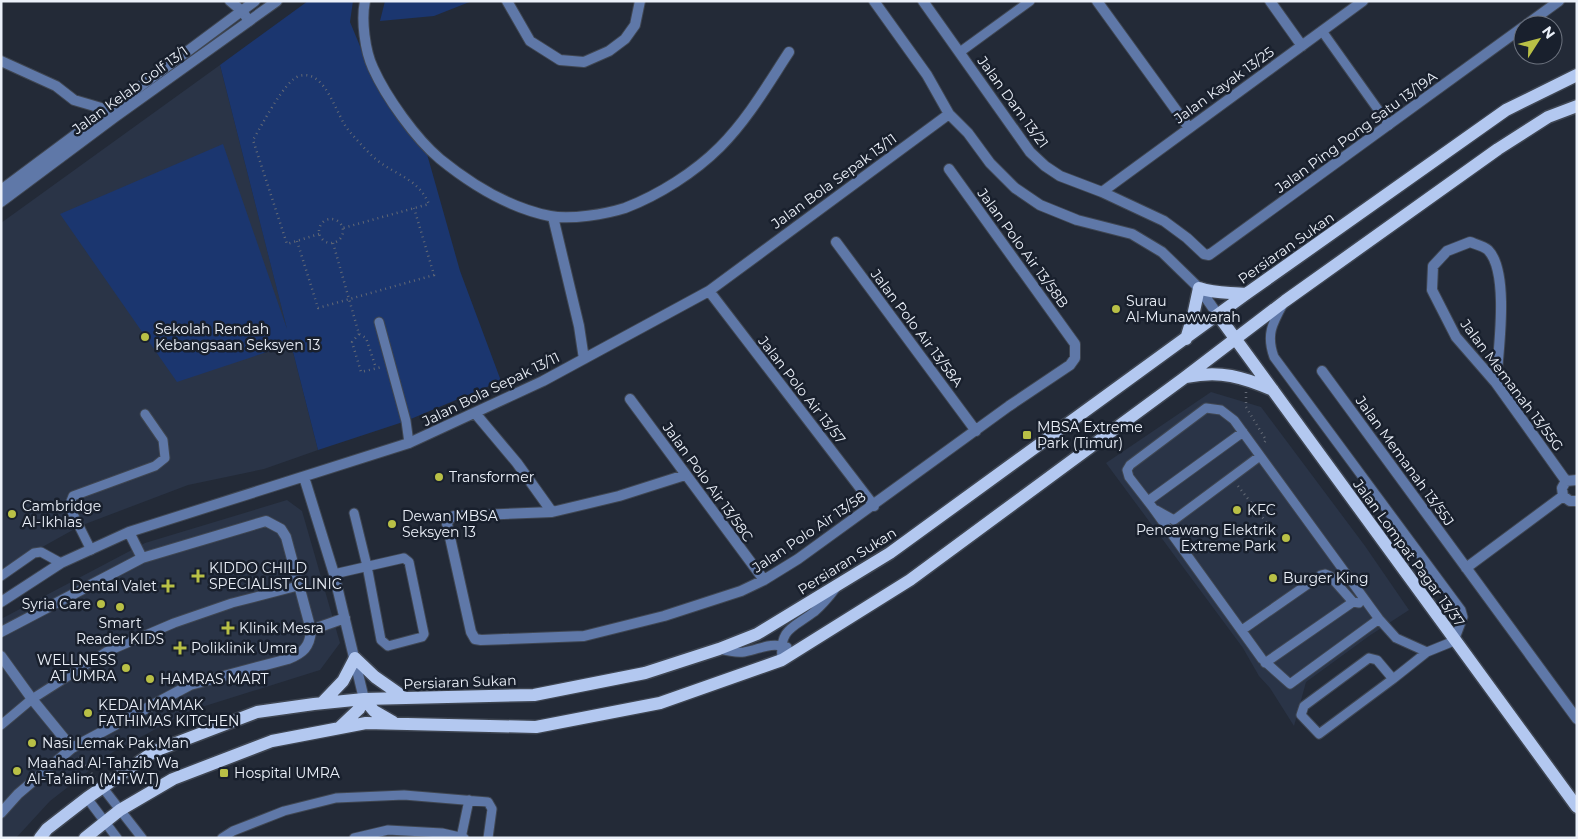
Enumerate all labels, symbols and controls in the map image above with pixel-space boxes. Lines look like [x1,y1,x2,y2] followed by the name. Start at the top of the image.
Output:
[1513,15,1563,65] north arrow
[1538,22,1559,42] text: N
[68,42,191,139] street label: Jalan Kelab Golf 13/1
[1170,43,1278,128] street label: Jalan Kayak 13/25
[973,52,1052,152] street label: Jalan Dam 13/21
[1271,67,1441,197] street label: Jalan Ping Pong Satu 13/19A
[767,130,900,233] street label: Jalan Bola Sepak 13/11
[973,184,1072,311] street label: Jalan Polo Air 13/58B
[1234,208,1338,288] street label: Persiaran Sukan
[866,265,968,391] street label: Jalan Polo Air 13/58A
[1126,292,1241,326] place label: Surau Al-Munawwarah
[1110,303,1122,315] marker: Surau Al-Munawwarah
[1456,315,1567,454] street label: Jalan Memanah 13/55G
[155,320,320,354] place label: Sekolah Rendah Kebangsaan Seksyen 13
[139,331,151,343] marker: Sekolah Rendah Kebangsaan Seksyen 13
[754,332,850,448] street label: Jalan Polo Air 13/57
[419,348,563,431] street label: Jalan Bola Sepak 13/11
[1351,392,1458,530] street label: Jalan Memanah 13/55J
[658,418,757,545] street label: Jalan Polo Air 13/58C
[1037,418,1143,452] place label: MBSA Extreme Park (Timur)
[1021,429,1033,441] marker: MBSA Extreme Park (Timur)
[449,468,535,486] place label: Transformer
[433,471,445,483] marker: Transformer
[1349,475,1469,630] street label: Jalan Lompat Pagar 13/37
[748,487,869,577] street label: Jalan Polo Air 13/58
[22,497,101,531] place label: Cambridge Al-Ikhlas
[1247,501,1276,519] place label: KFC
[1231,504,1243,516] marker: KFC
[402,507,499,541] place label: Dewan MBSA Seksyen 13
[6,508,18,520] marker: Cambridge Al-Ikhlas
[386,518,398,530] marker: Dewan MBSA Seksyen 13
[1136,521,1277,555] place label: Pencawang Elektrik Extreme Park
[794,523,900,599] street label: Persiaran Sukan
[1280,532,1292,544] marker: Pencawang Elektrik Extreme Park
[209,559,342,593] place label: KIDDO CHILD SPECIALIST CLINIC
[191,569,205,583] marker: KIDDO CHILD SPECIALIST CLINIC
[1283,569,1369,587] place label: Burger King
[1267,572,1279,584] marker: Burger King
[71,577,157,595] place label: Dental Valet
[161,579,175,593] marker: Dental Valet
[22,595,91,613] place label: Syria Care
[95,598,107,610] marker: Syria Care
[114,601,126,613] marker: Smart Reader KIDS
[76,614,164,648] place label: Smart Reader KIDS
[239,619,324,637] place label: Klinik Mesra
[221,621,235,635] marker: Klinik Mesra
[191,639,298,657] place label: Poliklinik Umra
[173,641,187,655] marker: Poliklinik Umra
[37,651,117,685] place label: WELLNESS AT UMRA
[120,662,132,674] marker: WELLNESS AT UMRA
[160,670,269,688] place label: HAMRAS MART
[403,671,517,693] street label: Persiaran Sukan
[144,673,156,685] marker: HAMRAS MART
[98,696,239,730] place label: KEDAI MAMAK FATHIMAS KITCHEN
[82,707,94,719] marker: KEDAI MAMAK FATHIMAS KITCHEN
[42,734,189,752] place label: Nasi Lemak Pak Man
[26,737,38,749] marker: Nasi Lemak Pak Man
[27,754,179,788] place label: Maahad Al-Tahzib Wa Al-Ta’alim (M.T.W.T)
[234,764,341,782] place label: Hospital UMRA
[11,765,23,777] marker: Maahad Al-Tahzib Wa Al-Ta’alim (M.T.W.T)
[218,767,230,779] marker: Hospital UMRA

